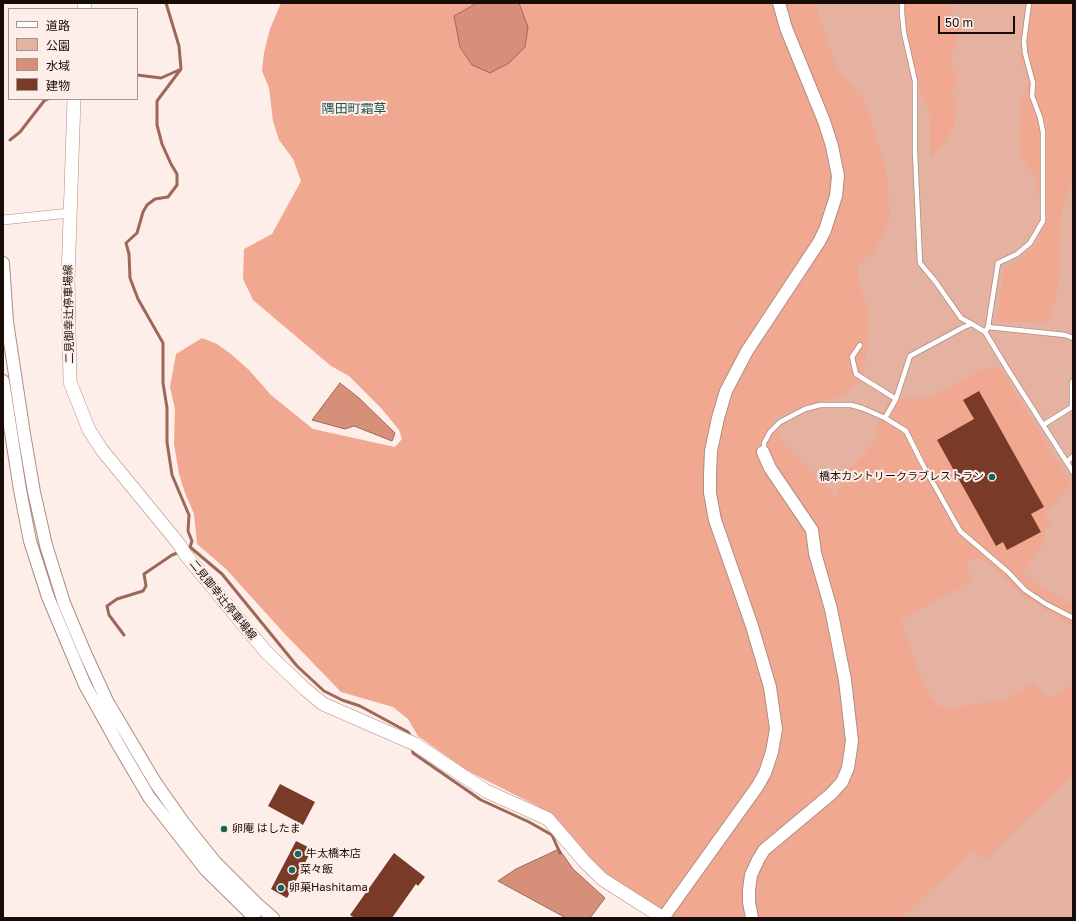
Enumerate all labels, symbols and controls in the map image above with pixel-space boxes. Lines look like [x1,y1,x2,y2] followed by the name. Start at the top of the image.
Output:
[8,8,138,100] legend
[940,8,1017,34] scale bar
[945,15,973,30] text: 50 m
[46,18,70,33] text: 道路
[46,38,70,53] text: 公園
[46,58,70,73] text: 水域
[46,78,70,93] text: 建物
[322,101,386,117] district label: 隅田町霜草
[62,264,76,364] street label: 二見御幸辻停車場線
[819,470,984,484] place label: 橋本カントリークラブレストラン
[987,472,997,482] marker: 橋本カントリークラブレストラン
[187,557,259,643] street label: 二見御幸辻停車場線
[232,822,301,836] place label: 卵庵 はしたま
[219,824,229,834] marker: 卵庵 はしたま
[306,847,361,861] place label: 牛太橋本店
[293,849,303,859] marker: 牛太橋本店
[300,863,333,877] place label: 菜々飯
[287,865,297,875] marker: 菜々飯
[289,881,368,895] place label: 卵菓Hashitama
[276,883,286,893] marker: 卵菓Hashitama

